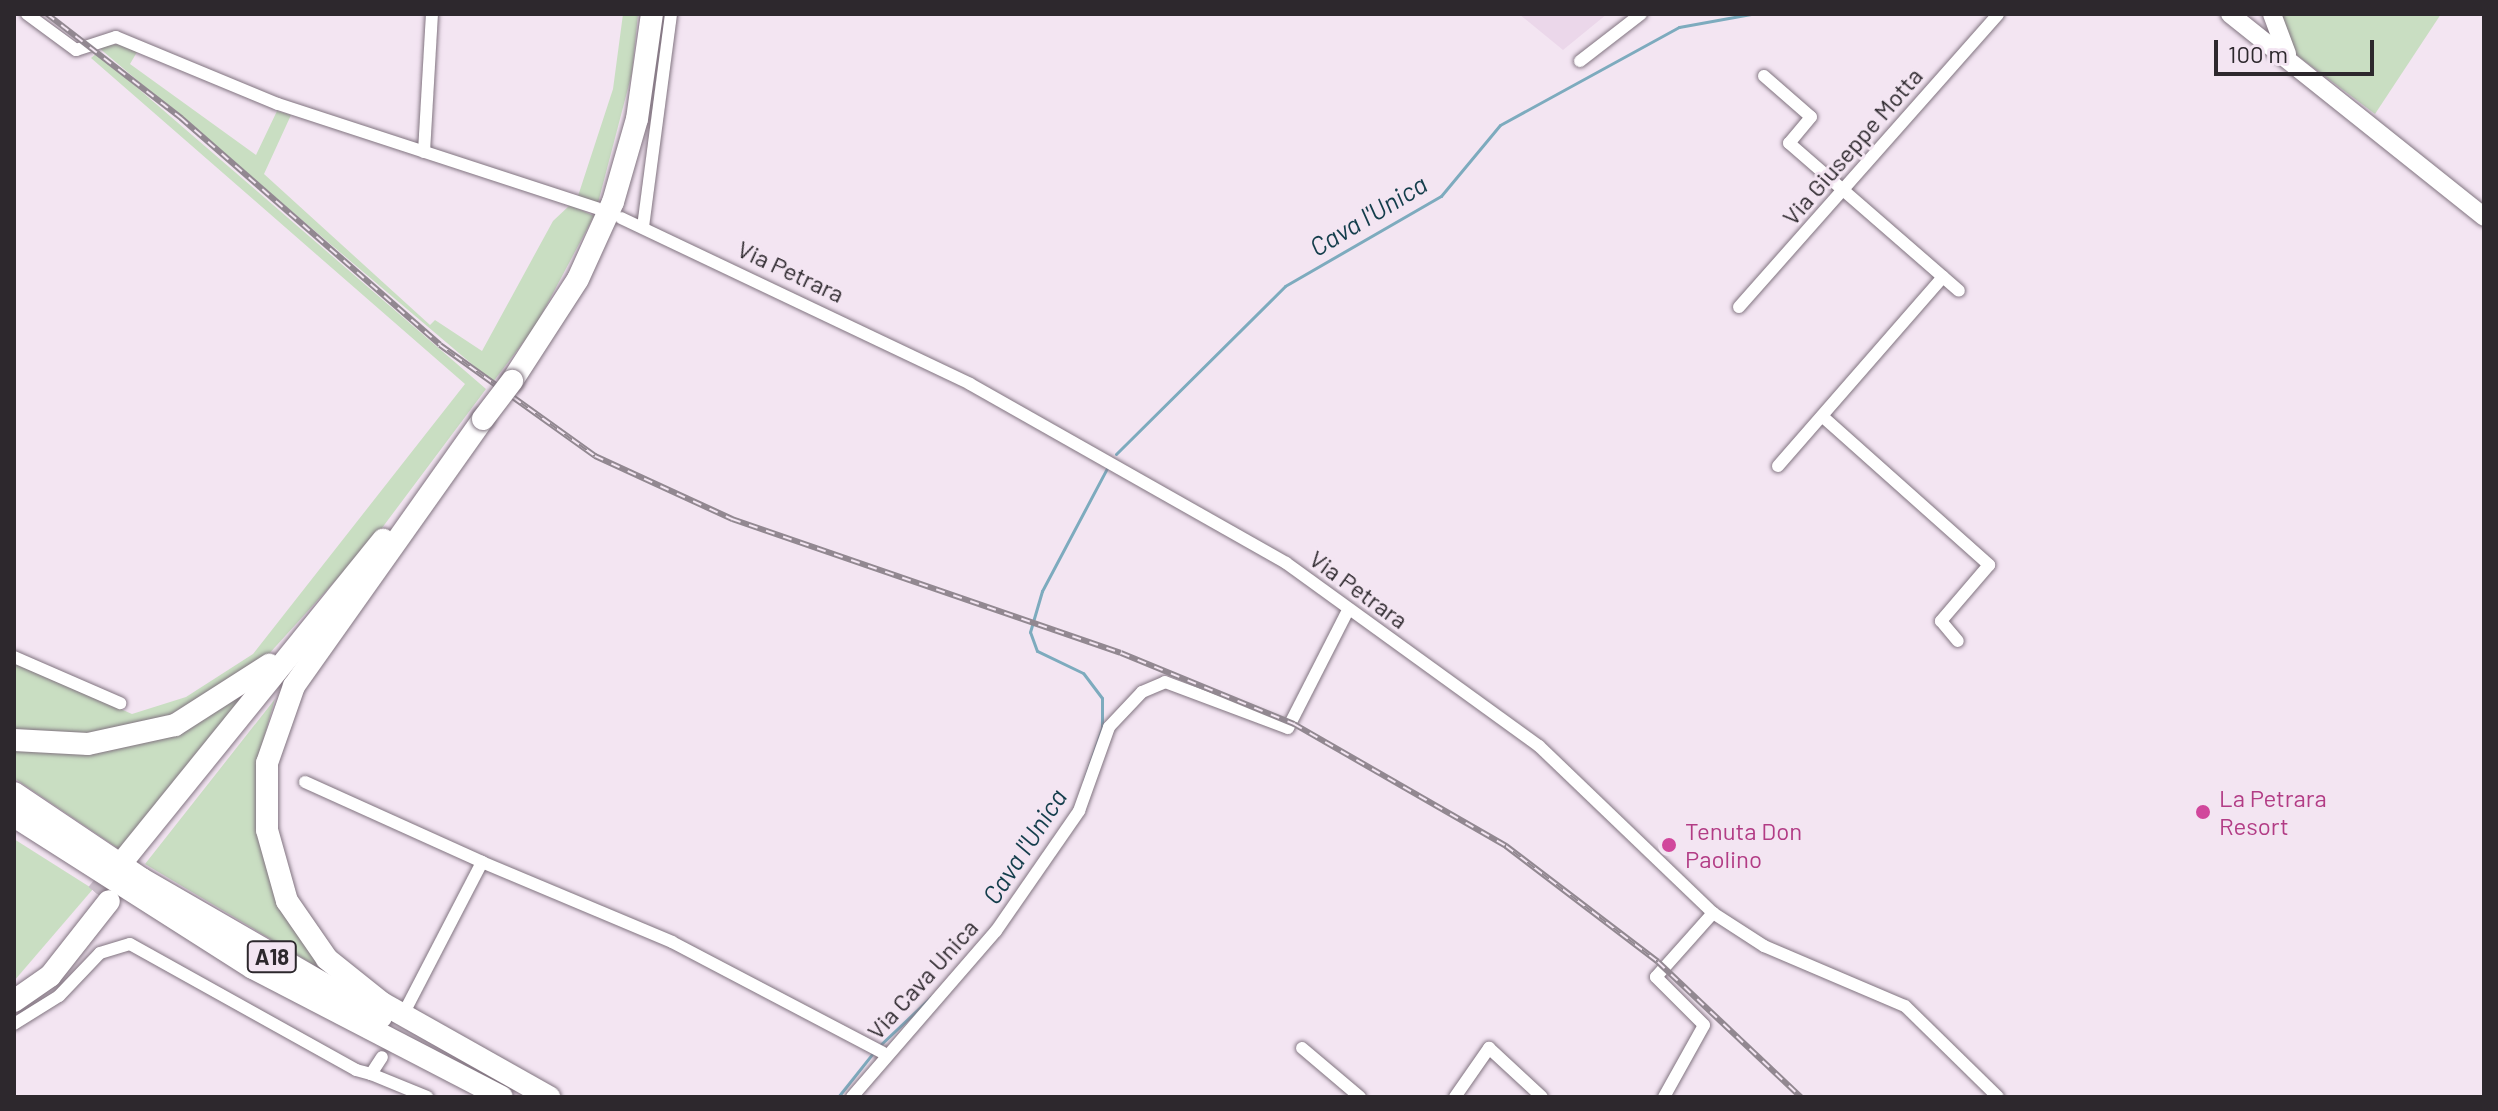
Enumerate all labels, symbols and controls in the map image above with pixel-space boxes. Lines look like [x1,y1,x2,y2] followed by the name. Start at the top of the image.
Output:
[2218,24,2378,74] scale bar
[2228,39,2288,68] text: 100 m
[1776,61,1928,231] street label: Via Giuseppe Motta
[1304,168,1432,262] water label: Cava l'Unica
[733,234,849,308] street label: Via Petrara
[1304,544,1414,634] street label: Via Petrara
[975,782,1073,910] water label: Cava l'Unica
[2219,784,2327,840] place label: La Petrara Resort
[2194,803,2212,821] marker: La Petrara Resort
[1685,817,1802,873] place label: Tenuta Don Paolino
[1660,836,1678,854] marker: Tenuta Don Paolino
[861,913,983,1045] street label: Via Cava Unica
[246,939,298,975] road number: A18

